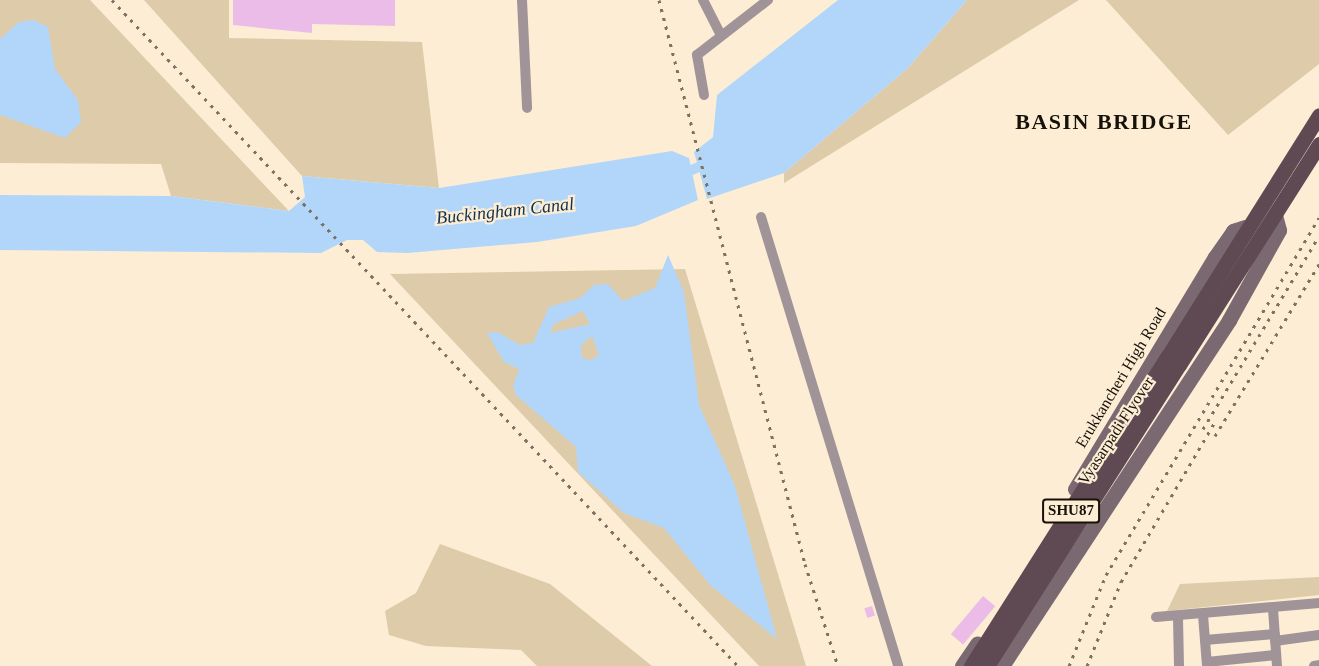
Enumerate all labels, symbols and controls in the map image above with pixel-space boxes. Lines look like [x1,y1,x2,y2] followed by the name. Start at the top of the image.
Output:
[1015,109,1193,135] district label: BASIN BRIDGE
[435,193,575,229] water label: Buckingham Canal
[1072,305,1170,451] street label: Erukkancheri High Road
[1074,373,1158,489] street label: Vyasarpadi Flyover
[1041,499,1101,523] road number: SHU87

